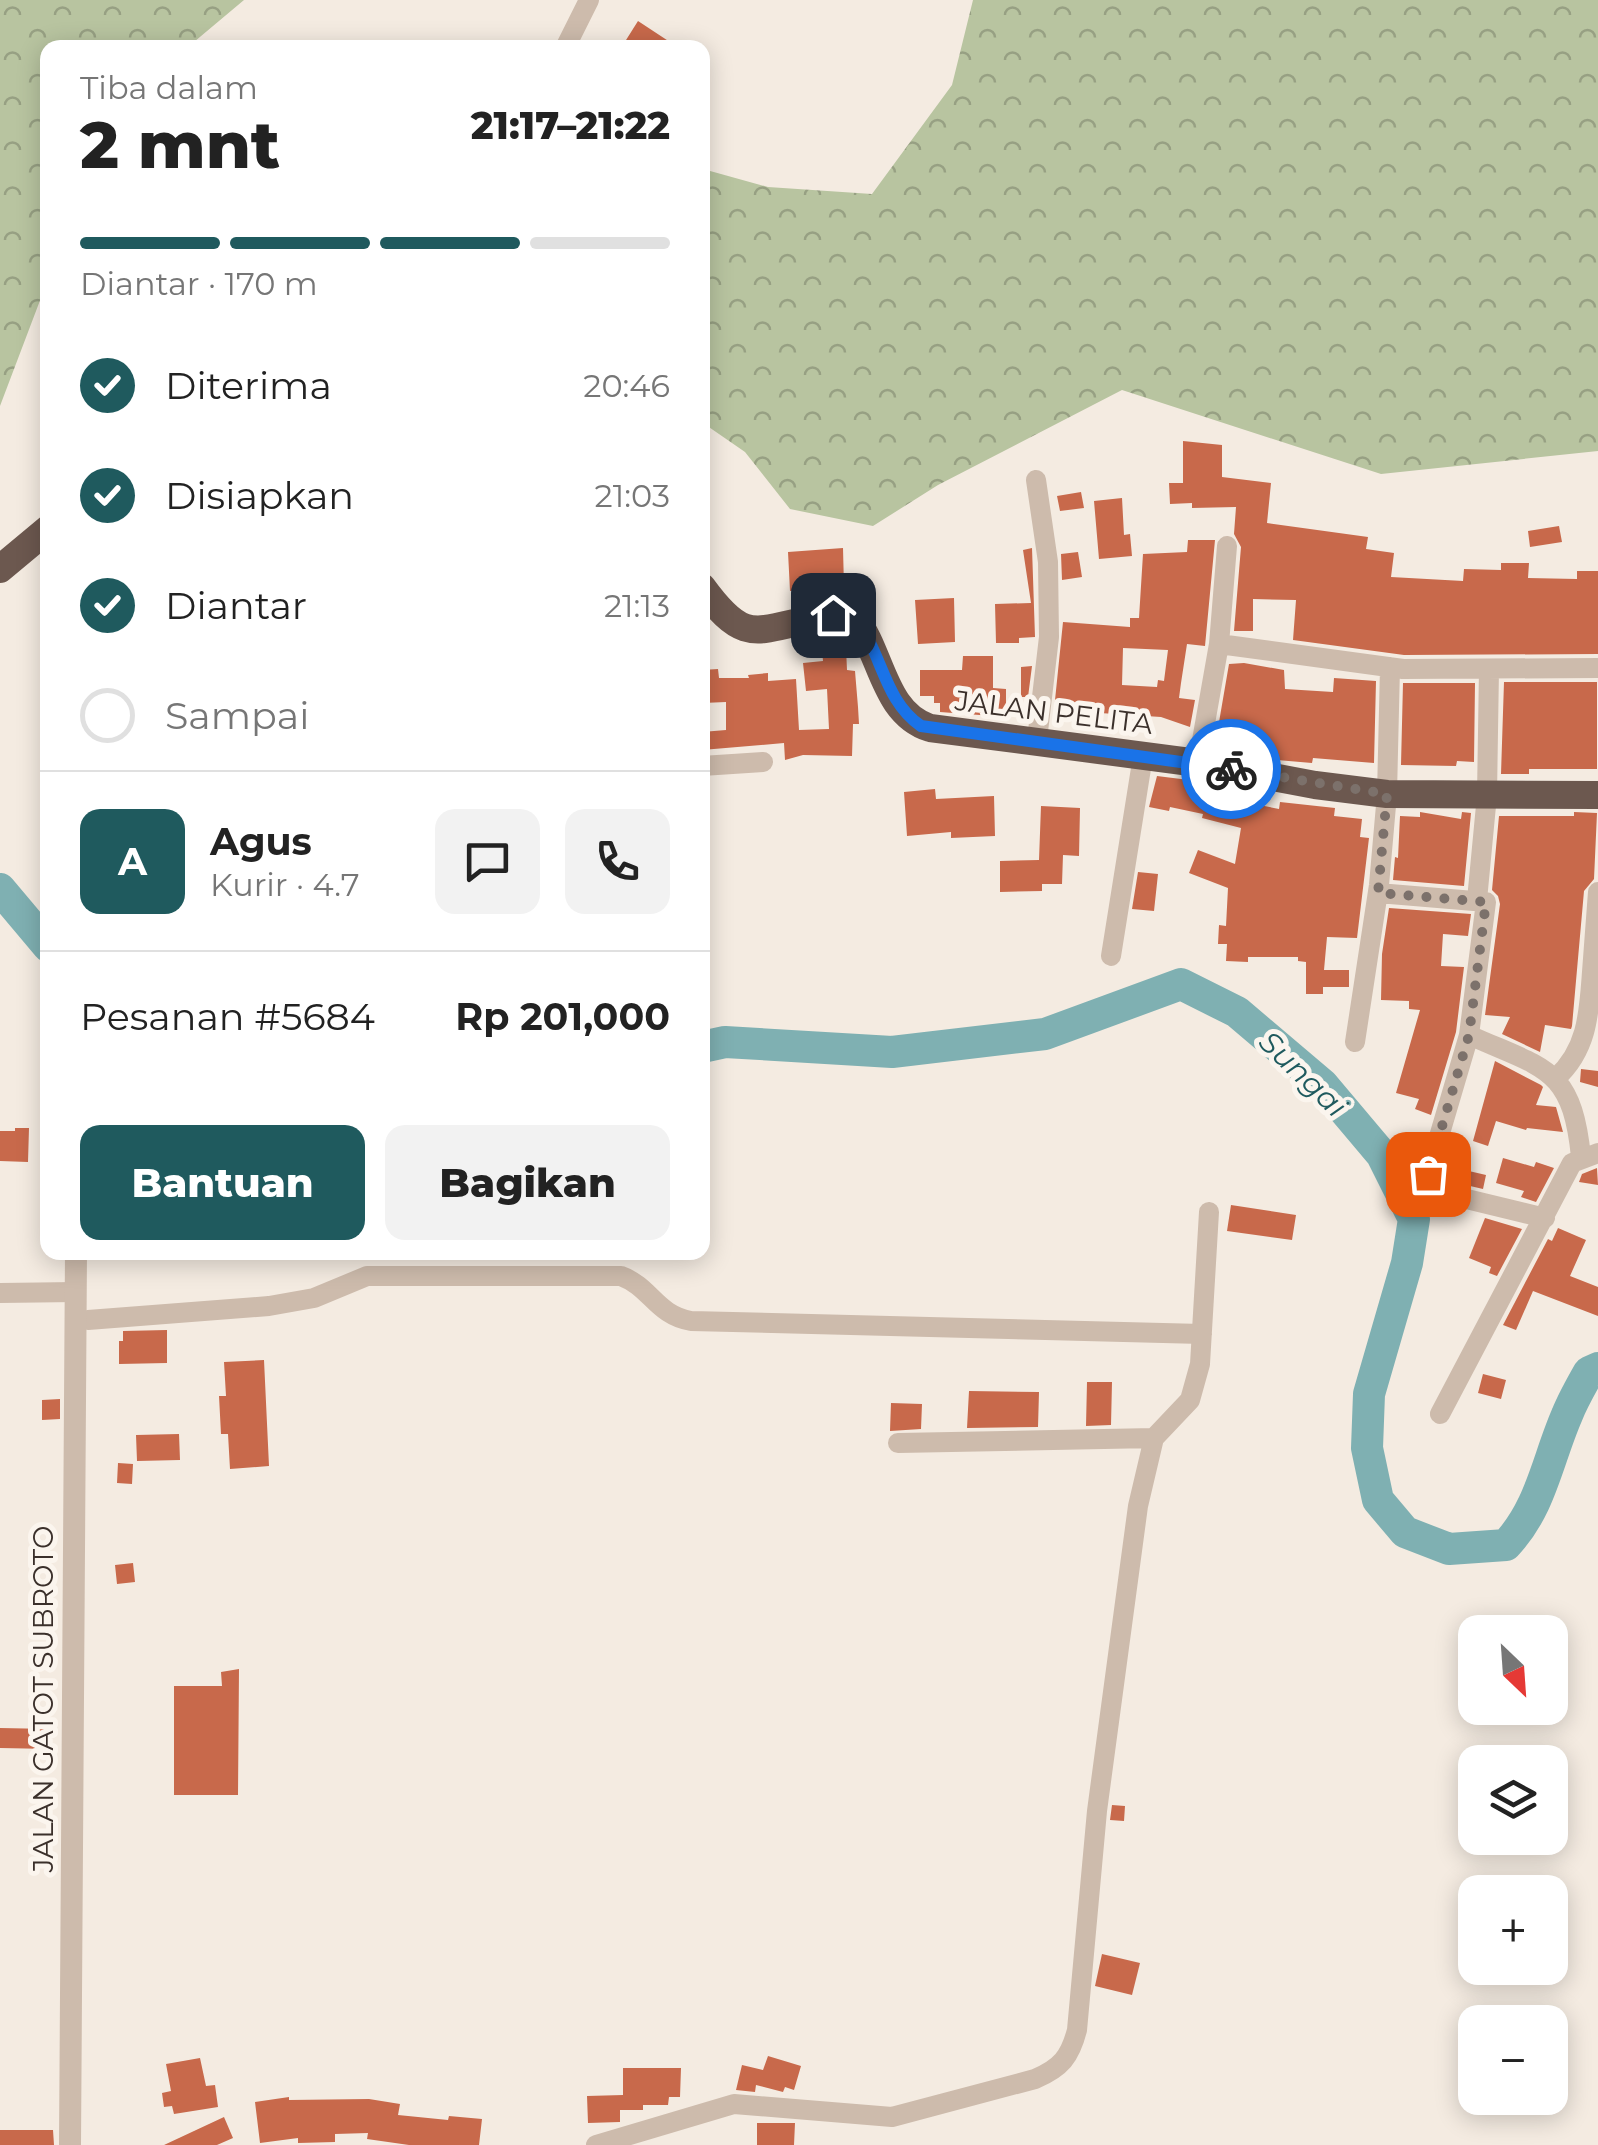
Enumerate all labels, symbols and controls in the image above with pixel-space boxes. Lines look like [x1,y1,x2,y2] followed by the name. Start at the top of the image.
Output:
[80,68,258,107] text: Tiba dalam
[471,102,670,149] text: 21:17–21:22
[80,105,280,184] text: 2 mnt
[80,264,318,303] text: Diantar · 170 m
[80,358,135,413] icon: check
[165,362,332,409] text: Diterima
[583,366,670,405] text: 20:46
[80,468,135,523] icon: check
[165,472,354,519] text: Disiapkan
[595,476,670,515] text: 21:03
[791,573,876,658] pin
[80,578,135,633] icon: check
[165,582,307,629] text: Diantar
[604,586,670,625] text: 21:13
[806,588,861,643] icon: home
[952,683,1156,741] street label: JALAN PELITA
[165,692,309,739] text: Sampai
[1181,719,1281,819] courier
[1204,742,1259,797] icon: bike
[435,809,540,914] button: chat
[565,809,670,914] button: phone
[210,818,312,865] text: Agus
[118,838,147,885] text: A
[210,865,360,904] text: Kurir · 4.7
[80,993,375,1040] text: Pesanan #5684
[455,993,670,1040] text: Rp 201,000
[1251,1023,1355,1125] water label: Sungai
[80,1125,365,1240] button: Bantuan
[385,1125,670,1240] button: Bagikan
[1386,1132,1471,1217] pin
[1401,1147,1456,1202] icon: bag
[26,1526,60,1873] street label: JALAN GATOT SUBROTO
[1458,1615,1568,1725] north arrow
[1458,1615,1568,2115] map controls
[1458,1745,1568,1855] button: layers
[1458,1875,1568,1985] button: +
[1458,2005,1568,2115] button: −

